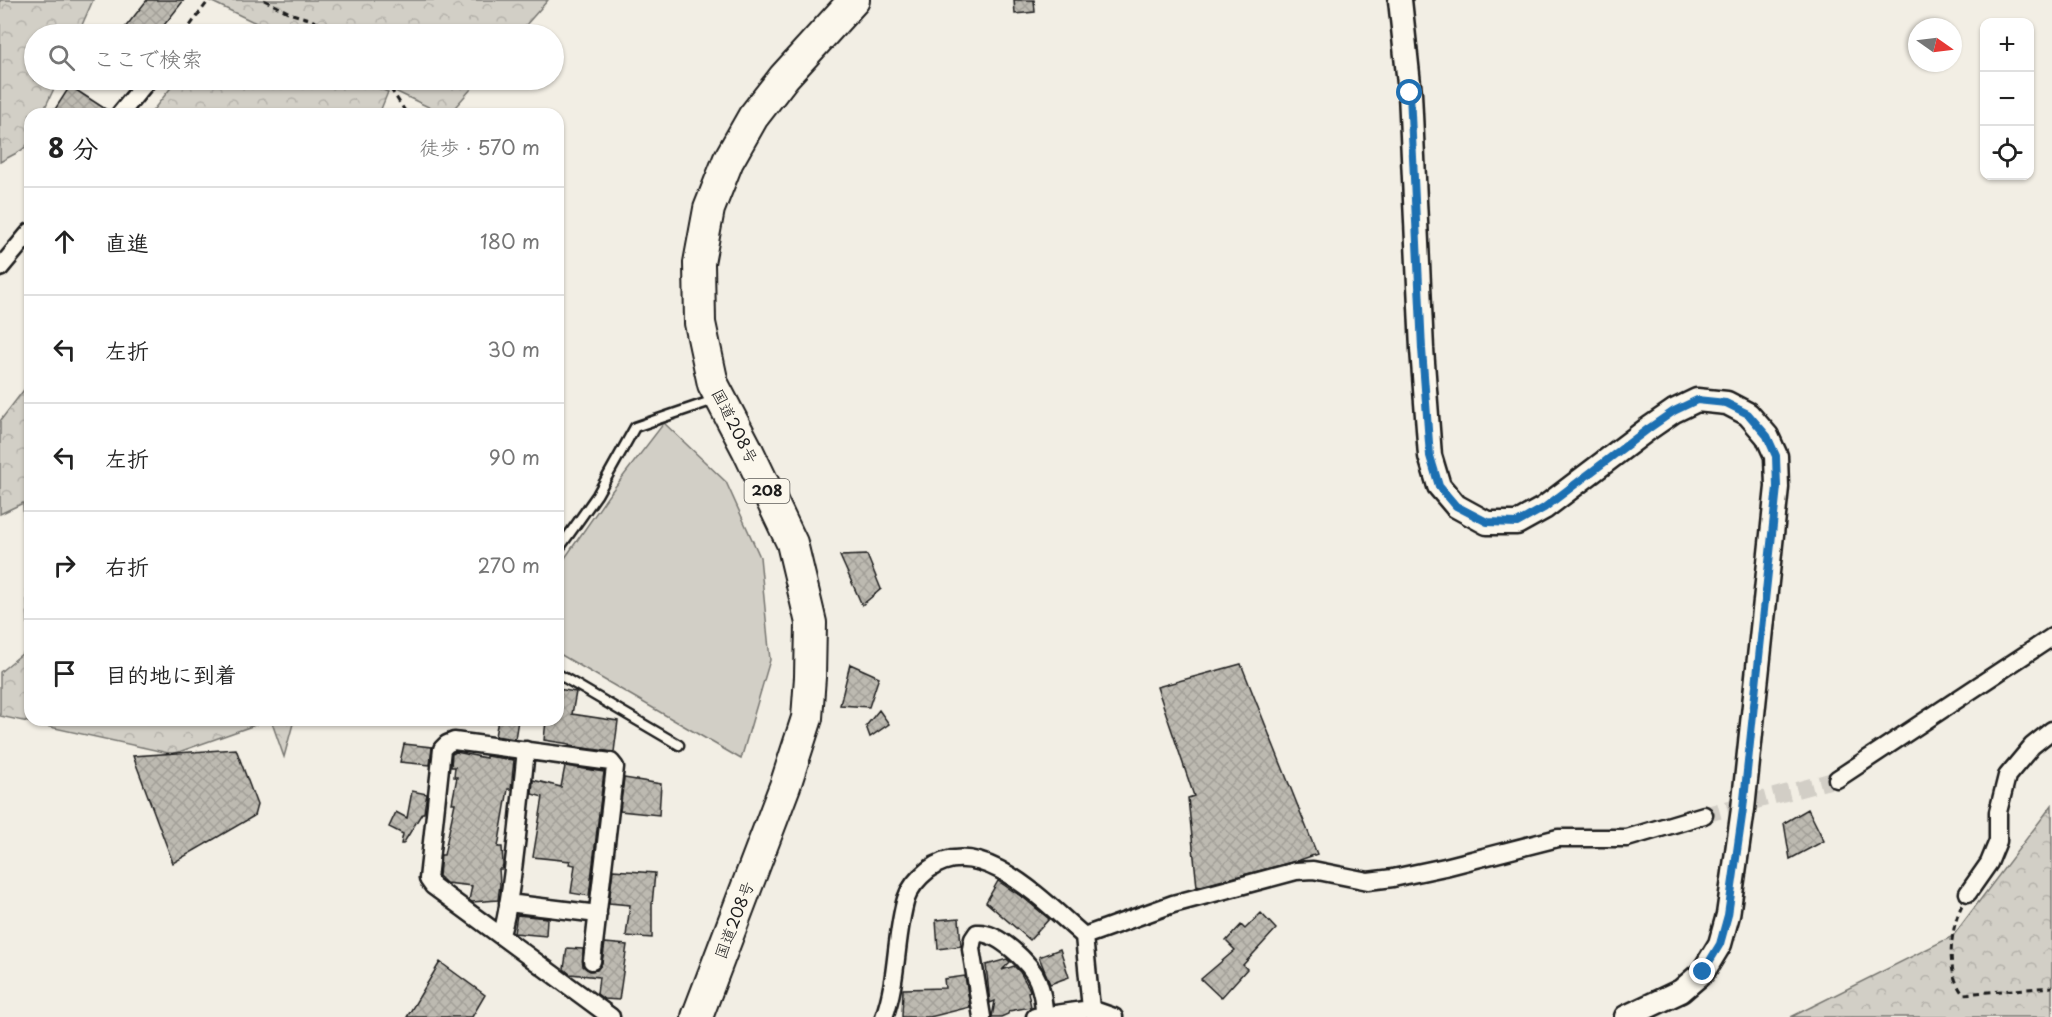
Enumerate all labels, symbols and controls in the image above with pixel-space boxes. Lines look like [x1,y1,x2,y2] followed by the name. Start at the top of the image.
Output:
[1908,18,1962,72] north arrow
[1980,18,2034,180] map controls
[1980,18,2034,72] button: +
[24,24,564,90] search box
[45,41,78,74] icon: search
[93,41,203,74] text: ここで検索
[1980,72,2034,126] button: −
[1396,79,1422,105] route start
[1980,126,2034,180] button: locate
[48,128,99,167] text: 8 分
[420,132,540,162] text: 徒歩 · 570 m
[48,225,81,258] icon: ahead
[105,225,149,258] text: 直進
[480,226,540,256] text: 180 m
[48,333,81,366] icon: left
[105,333,149,366] text: 左折
[487,334,540,364] text: 30 m
[707,384,765,467] street label: 国道208号
[48,441,81,474] icon: left
[105,441,149,474] text: 左折
[489,442,540,472] text: 90 m
[744,479,789,503] road number: 208
[48,549,81,582] icon: right
[105,549,149,582] text: 右折
[477,550,540,580] text: 270 m
[48,657,81,690] icon: arrive
[105,657,237,690] text: 目的地に到着
[707,877,759,962] street label: 国道208号
[1689,958,1715,984] route end

